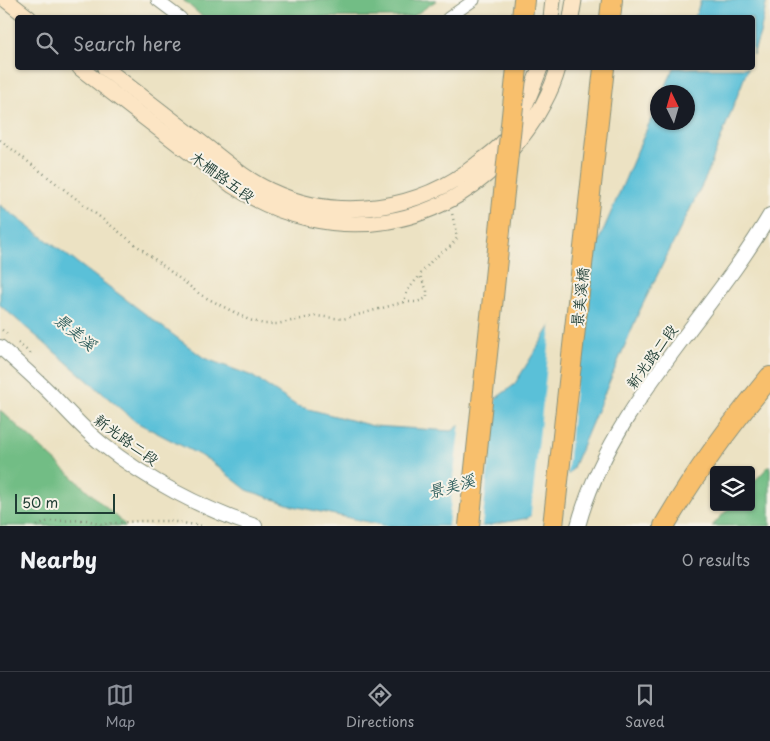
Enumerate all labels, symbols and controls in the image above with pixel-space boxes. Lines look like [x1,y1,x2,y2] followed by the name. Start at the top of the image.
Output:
[15,15,755,70] search box
[33,29,61,57] icon: search
[73,29,182,57] text: Search here
[650,85,695,130] north arrow
[186,145,260,207] street label: 木柵路五段
[564,266,594,328] street label: 景美溪橋
[50,307,103,356] water label: 景美溪
[620,319,682,393] street label: 新光路二段
[90,408,164,470] street label: 新光路二段
[710,466,755,511] map controls
[710,466,755,511] button: layers
[425,467,478,503] water label: 景美溪
[15,491,115,514] scale bar
[22,492,58,513] text: 50 m
[20,543,97,575] text: Nearby
[682,547,750,571] text: 0 results
[105,681,135,732] tab: Map
[346,681,414,732] tab: Directions
[625,681,665,732] tab: Saved

